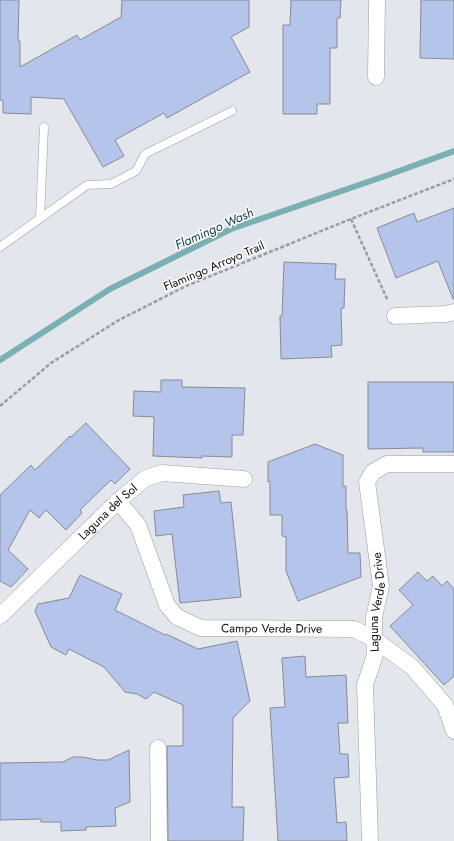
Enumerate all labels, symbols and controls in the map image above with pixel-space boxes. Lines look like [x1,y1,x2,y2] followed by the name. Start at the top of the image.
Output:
[172,202,257,254] water label: Flamingo Wash
[161,237,267,295] street label: Flamingo Arroyo Trail
[74,480,141,544] street label: Laguna del Sol
[365,551,390,653] street label: Laguna Verde Drive
[221,619,322,638] street label: Campo Verde Drive

